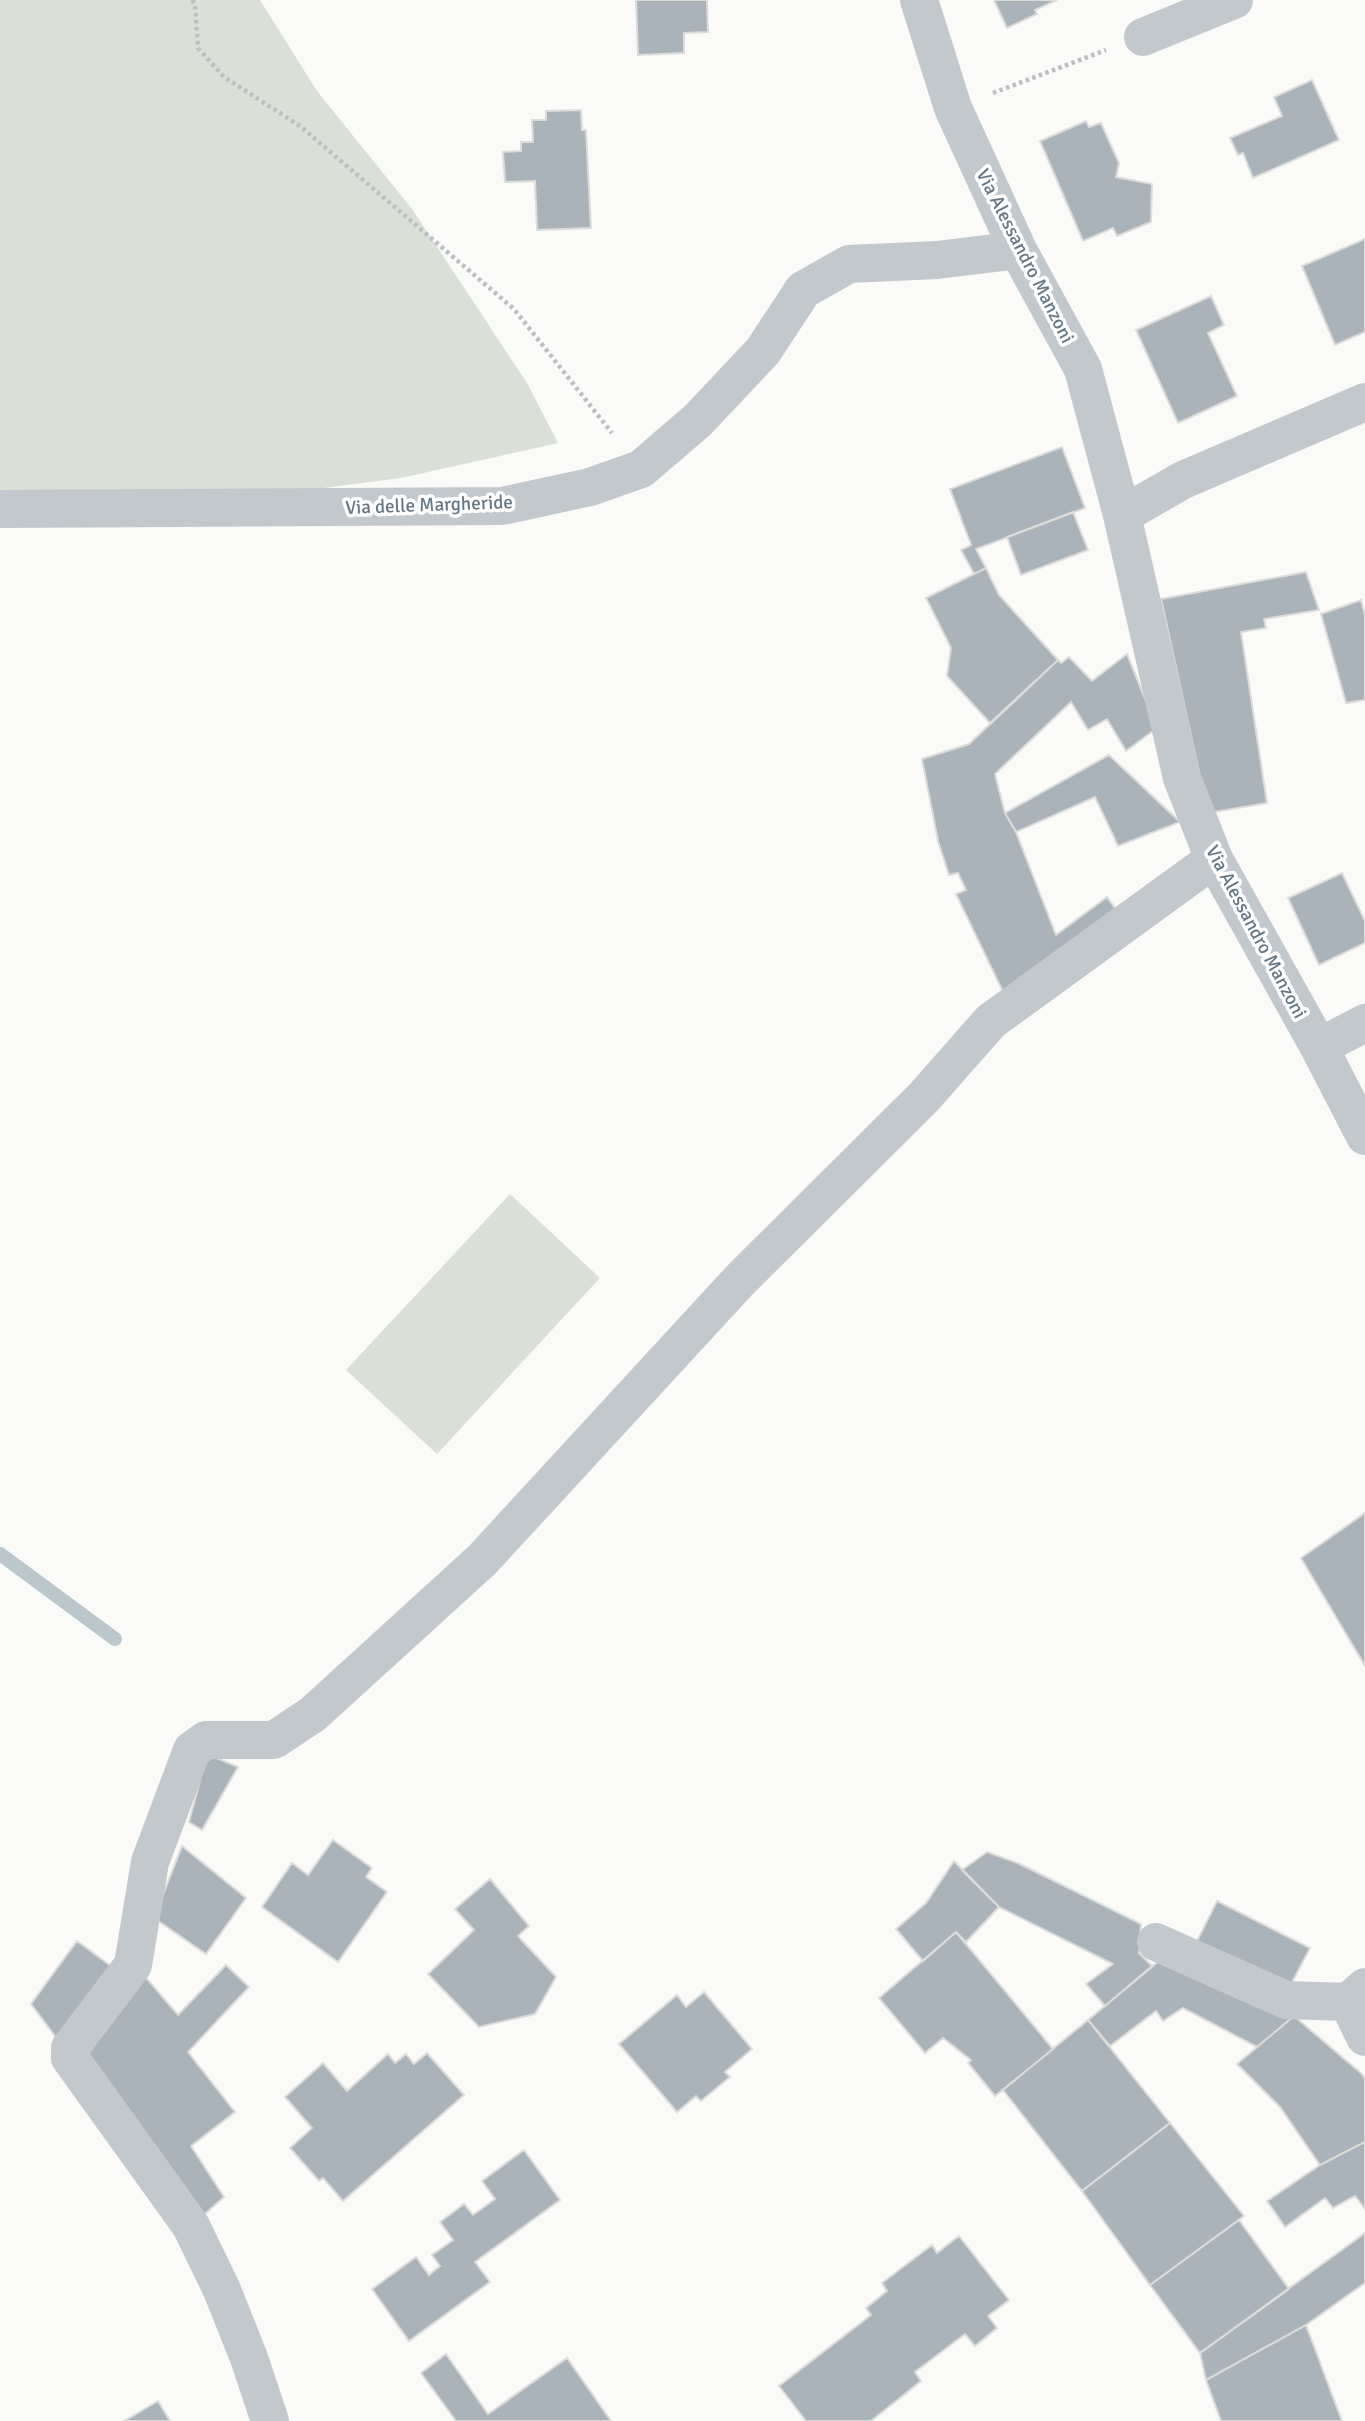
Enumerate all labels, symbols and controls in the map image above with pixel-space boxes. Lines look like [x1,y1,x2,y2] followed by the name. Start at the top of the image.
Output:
[971,165,1079,347] street label: Via Alessandro Manzoni
[345,490,513,520] street label: Via delle Margheride
[1200,841,1312,1023] street label: Via Alessandro Manzoni

